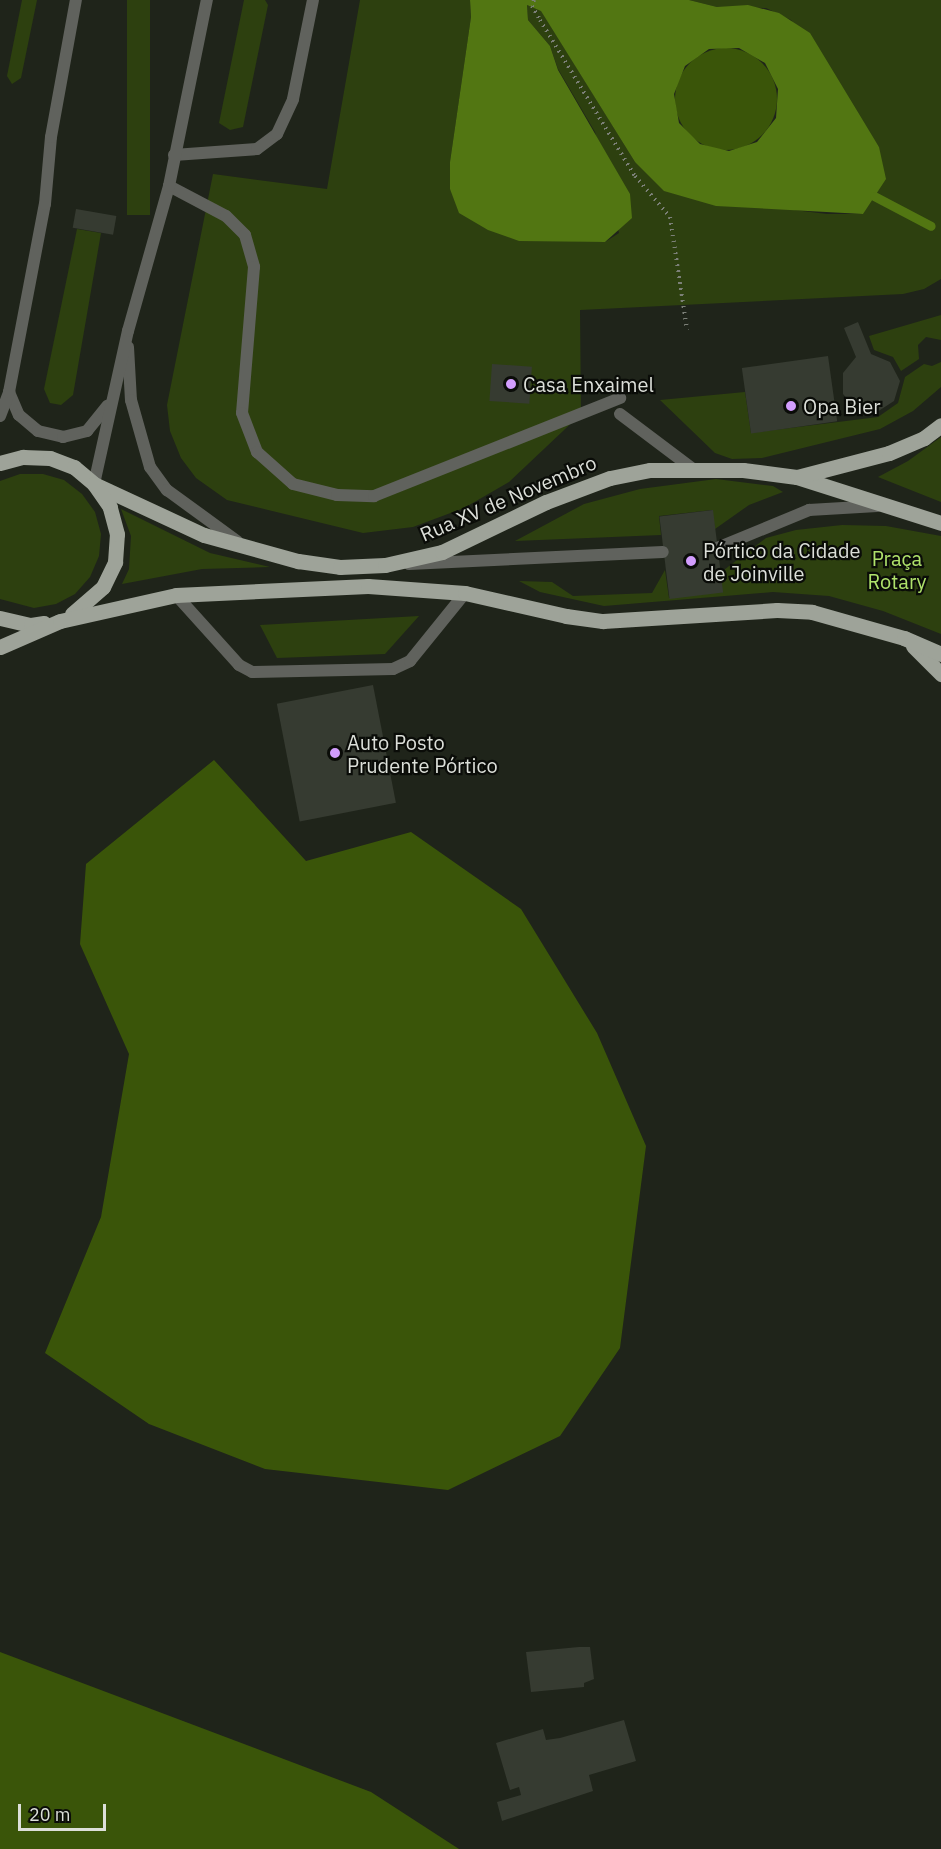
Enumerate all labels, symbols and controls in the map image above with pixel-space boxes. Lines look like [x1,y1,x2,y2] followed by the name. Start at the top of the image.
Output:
[523,372,654,396] place label: Casa Enxaimel
[504,377,518,391] marker: Casa Enxaimel
[803,394,881,418] place label: Opa Bier
[784,399,798,413] marker: Opa Bier
[416,450,600,546] street label: Rua XV de Novembro
[703,538,860,585] place label: Pórtico da Cidade de Joinville
[868,547,926,594] park label: Praça Rotary
[684,554,698,568] marker: Pórtico da Cidade de Joinville
[347,730,498,777] place label: Auto Posto Prudente Pórtico
[328,746,342,760] marker: Auto Posto Prudente Pórtico
[21,1792,110,1830] scale bar
[29,1803,71,1826] text: 20 m

